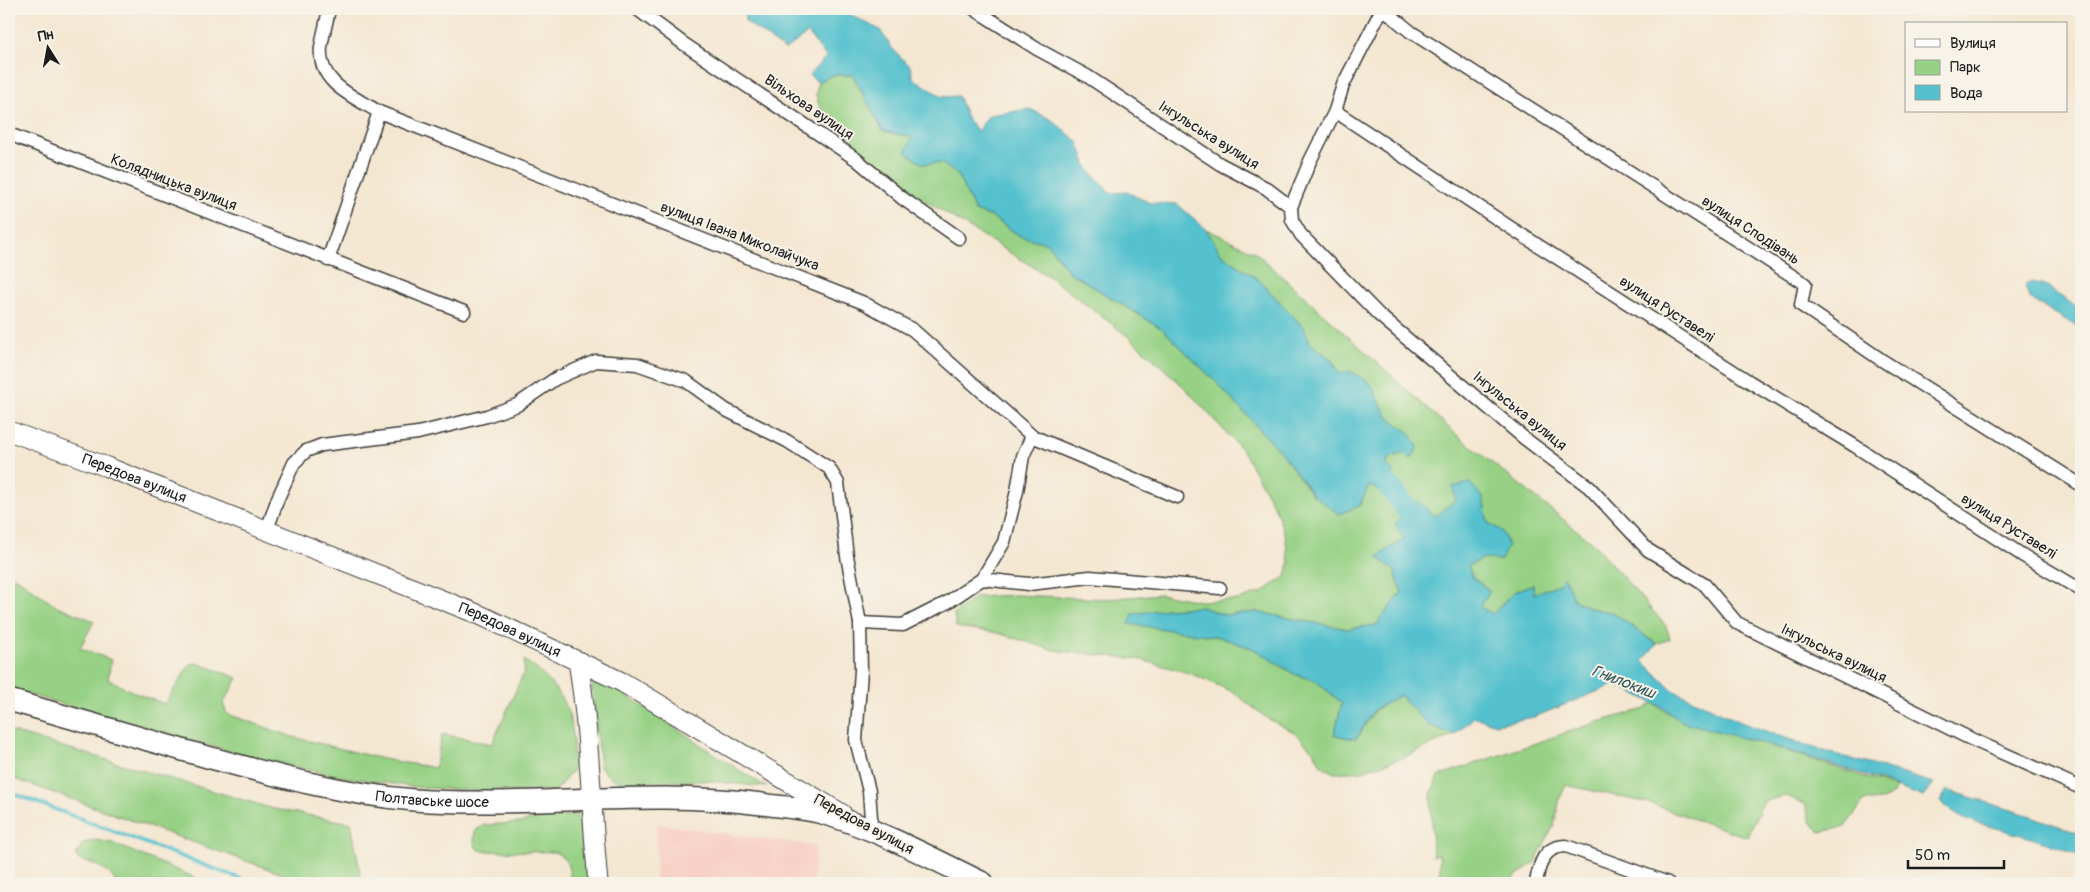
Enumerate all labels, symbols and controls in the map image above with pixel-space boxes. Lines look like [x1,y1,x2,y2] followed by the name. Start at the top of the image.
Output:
[22,22,72,72] north arrow
[1905,22,2068,112] legend
[36,26,55,46] text: Пн
[1950,34,1996,53] text: Вулиця
[1950,58,1981,77] text: Парк
[760,70,857,144] street label: Вільхова вулиця
[1950,84,1983,103] text: Вода
[1155,97,1263,174] street label: Інгульська вулиця
[108,150,240,215] street label: Колядницька вулиця
[1698,192,1804,269] street label: вулиця Сподівань
[658,197,822,276] street label: вулиця Івана Миколайчука
[1616,272,1718,347] street label: вулиця Руставелі
[1469,368,1570,455] street label: Інгульська вулиця
[79,450,189,508] street label: Передова вулиця
[1957,489,2060,564] street label: вулиця Руставелі
[456,599,564,662] street label: Передова вулиця
[1778,620,1890,687] street label: Інгульська вулиця
[1589,661,1660,704] water label: Гнилокиш
[374,787,490,812] street label: Полтавське шосе
[811,790,917,859] street label: Передова вулиця
[1908,837,2004,869] scale bar
[1915,846,1950,865] text: 50 m

